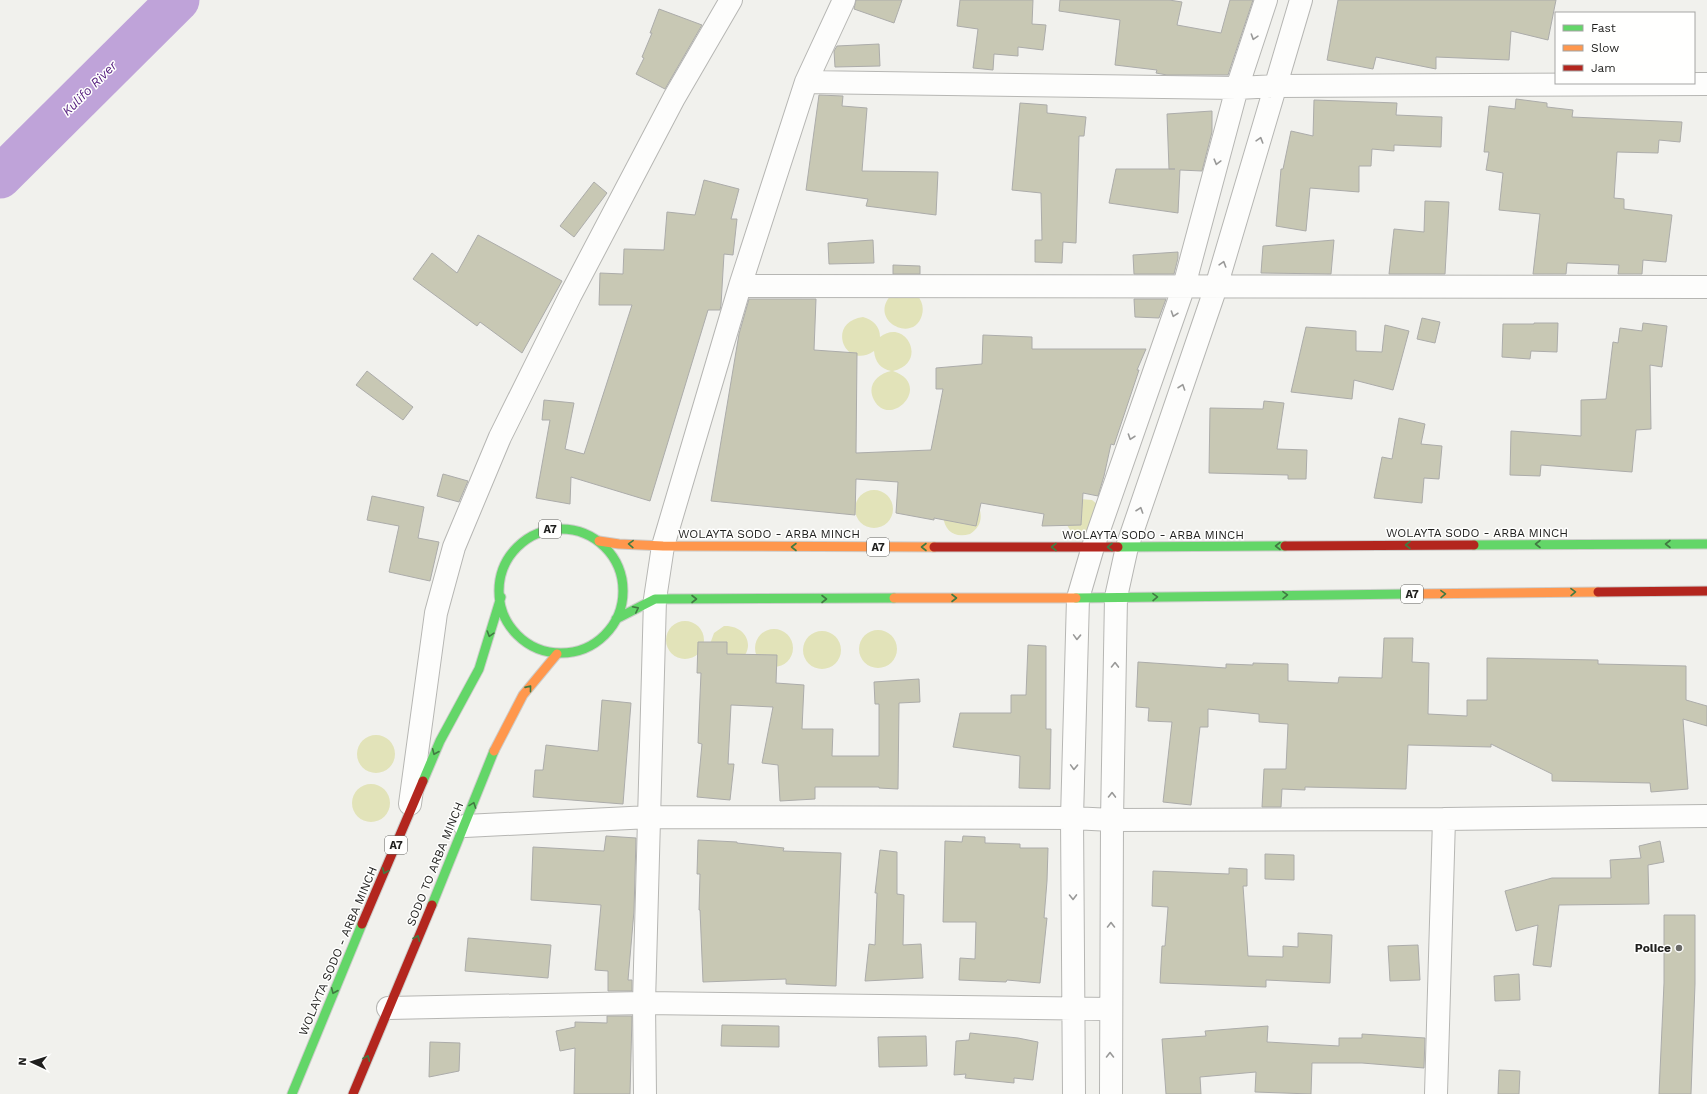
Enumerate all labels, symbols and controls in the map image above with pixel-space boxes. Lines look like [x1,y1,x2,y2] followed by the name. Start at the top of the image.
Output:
[1555,12,1695,84] legend
[1591,21,1616,35] text: Fast
[1250,33,1259,40] one-way arrow
[1591,41,1619,55] text: Slow
[59,57,120,119] water label: Kulifo River
[1591,61,1616,75] text: Jam
[1255,136,1264,143] one-way arrow
[1214,159,1222,165] one-way arrow
[1218,261,1227,268] one-way arrow
[1171,310,1179,317] one-way arrow
[1177,384,1186,391] one-way arrow
[1128,433,1136,440] one-way arrow
[1135,507,1144,514] one-way arrow
[539,520,561,538] road number: A7
[1386,526,1568,540] street label: WOLAYTA SODO - ARBA MINCH
[678,527,860,541] street label: WOLAYTA SODO - ARBA MINCH
[1062,528,1244,542] street label: WOLAYTA SODO - ARBA MINCH
[867,538,889,556] road number: A7
[628,540,634,549] one-way arrow
[1535,540,1541,549] one-way arrow
[1665,540,1671,548] one-way arrow
[1405,541,1411,549] one-way arrow
[1275,542,1281,550] one-way arrow
[791,543,797,551] one-way arrow
[921,543,927,551] one-way arrow
[1051,543,1057,551] one-way arrow
[1107,543,1113,551] one-way arrow
[1401,585,1423,603] road number: A7
[1570,588,1576,597] one-way arrow
[1440,590,1446,598] one-way arrow
[1282,591,1288,599] one-way arrow
[1152,593,1158,601] one-way arrow
[951,594,957,602] one-way arrow
[691,595,697,603] one-way arrow
[821,595,827,603] one-way arrow
[631,606,639,614] one-way arrow
[486,630,495,637] one-way arrow
[1073,634,1081,640] one-way arrow
[1111,662,1119,668] one-way arrow
[524,686,531,693] one-way arrow
[432,748,440,755] one-way arrow
[1069,764,1078,770] one-way arrow
[1108,792,1116,798] one-way arrow
[404,800,466,928] street label: SODO TO ARBA MINCH
[468,801,476,808] one-way arrow
[385,836,407,854] road number: A7
[296,864,380,1038] street label: WOLAYTA SODO - ARBA MINCH
[382,867,390,875] one-way arrow
[1069,894,1077,900] one-way arrow
[1107,922,1115,928] one-way arrow
[413,934,421,941] one-way arrow
[1635,941,1671,955] place label: Police
[1674,943,1684,953] marker: Police
[331,987,339,994] one-way arrow
[12,1042,52,1082] north arrow
[1106,1052,1114,1058] one-way arrow
[363,1054,371,1061] one-way arrow
[16,1057,29,1066] text: N

